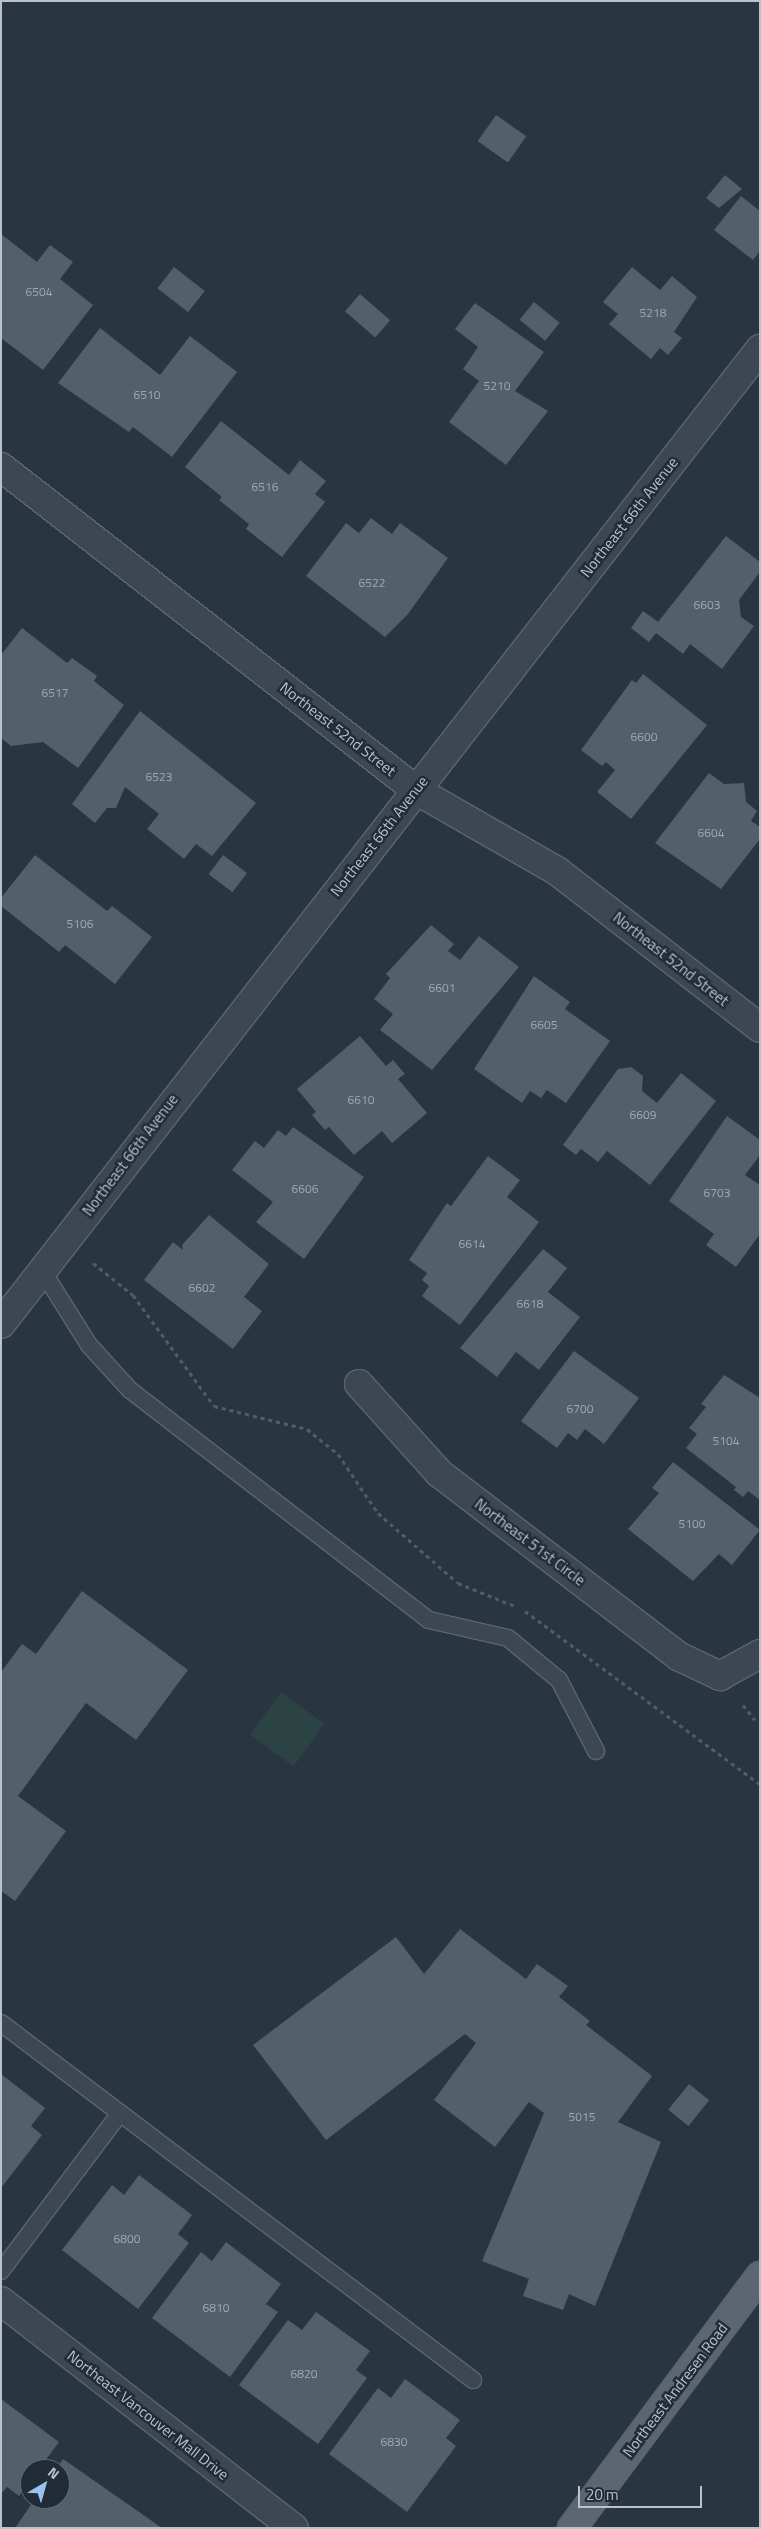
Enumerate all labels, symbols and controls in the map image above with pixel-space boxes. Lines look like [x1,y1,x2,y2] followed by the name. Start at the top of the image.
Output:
[26,285,52,299] house number: 6504
[640,306,666,320] house number: 5218
[484,379,510,393] house number: 5210
[134,388,160,402] house number: 6510
[577,453,681,581] street label: Northeast 66th Avenue
[252,480,278,494] house number: 6516
[359,576,385,590] house number: 6522
[694,598,720,612] house number: 6603
[277,678,399,780] street label: Northeast 52nd Street
[42,686,68,700] house number: 6517
[631,730,657,744] house number: 6600
[146,770,172,784] house number: 6523
[327,772,431,900] street label: Northeast 66th Avenue
[698,826,724,840] house number: 6604
[610,908,732,1010] street label: Northeast 52nd Street
[67,917,93,931] house number: 5106
[429,981,455,995] house number: 6601
[531,1018,557,1032] house number: 6605
[78,1091,182,1219] street label: Northeast 66th Avenue
[348,1093,374,1107] house number: 6610
[630,1108,656,1122] house number: 6609
[292,1182,318,1196] house number: 6606
[704,1186,730,1200] house number: 6703
[459,1237,485,1251] house number: 6614
[189,1281,215,1295] house number: 6602
[517,1297,543,1311] house number: 6618
[567,1402,593,1416] house number: 6700
[713,1434,739,1448] house number: 5104
[471,1495,589,1589] street label: Northeast 51st Circle
[679,1517,705,1531] house number: 5100
[569,2110,595,2124] house number: 5015
[114,2232,140,2246] house number: 6800
[203,2301,229,2315] house number: 6810
[619,2319,731,2461] street label: Northeast Andresen Road
[64,2346,232,2484] street label: Northeast Vancouver Mall Drive
[291,2367,317,2381] house number: 6820
[381,2435,407,2449] house number: 6830
[20,2459,70,2509] north arrow
[44,2461,64,2484] text: N
[581,2476,705,2508] scale bar
[586,2483,619,2506] text: 20 m

